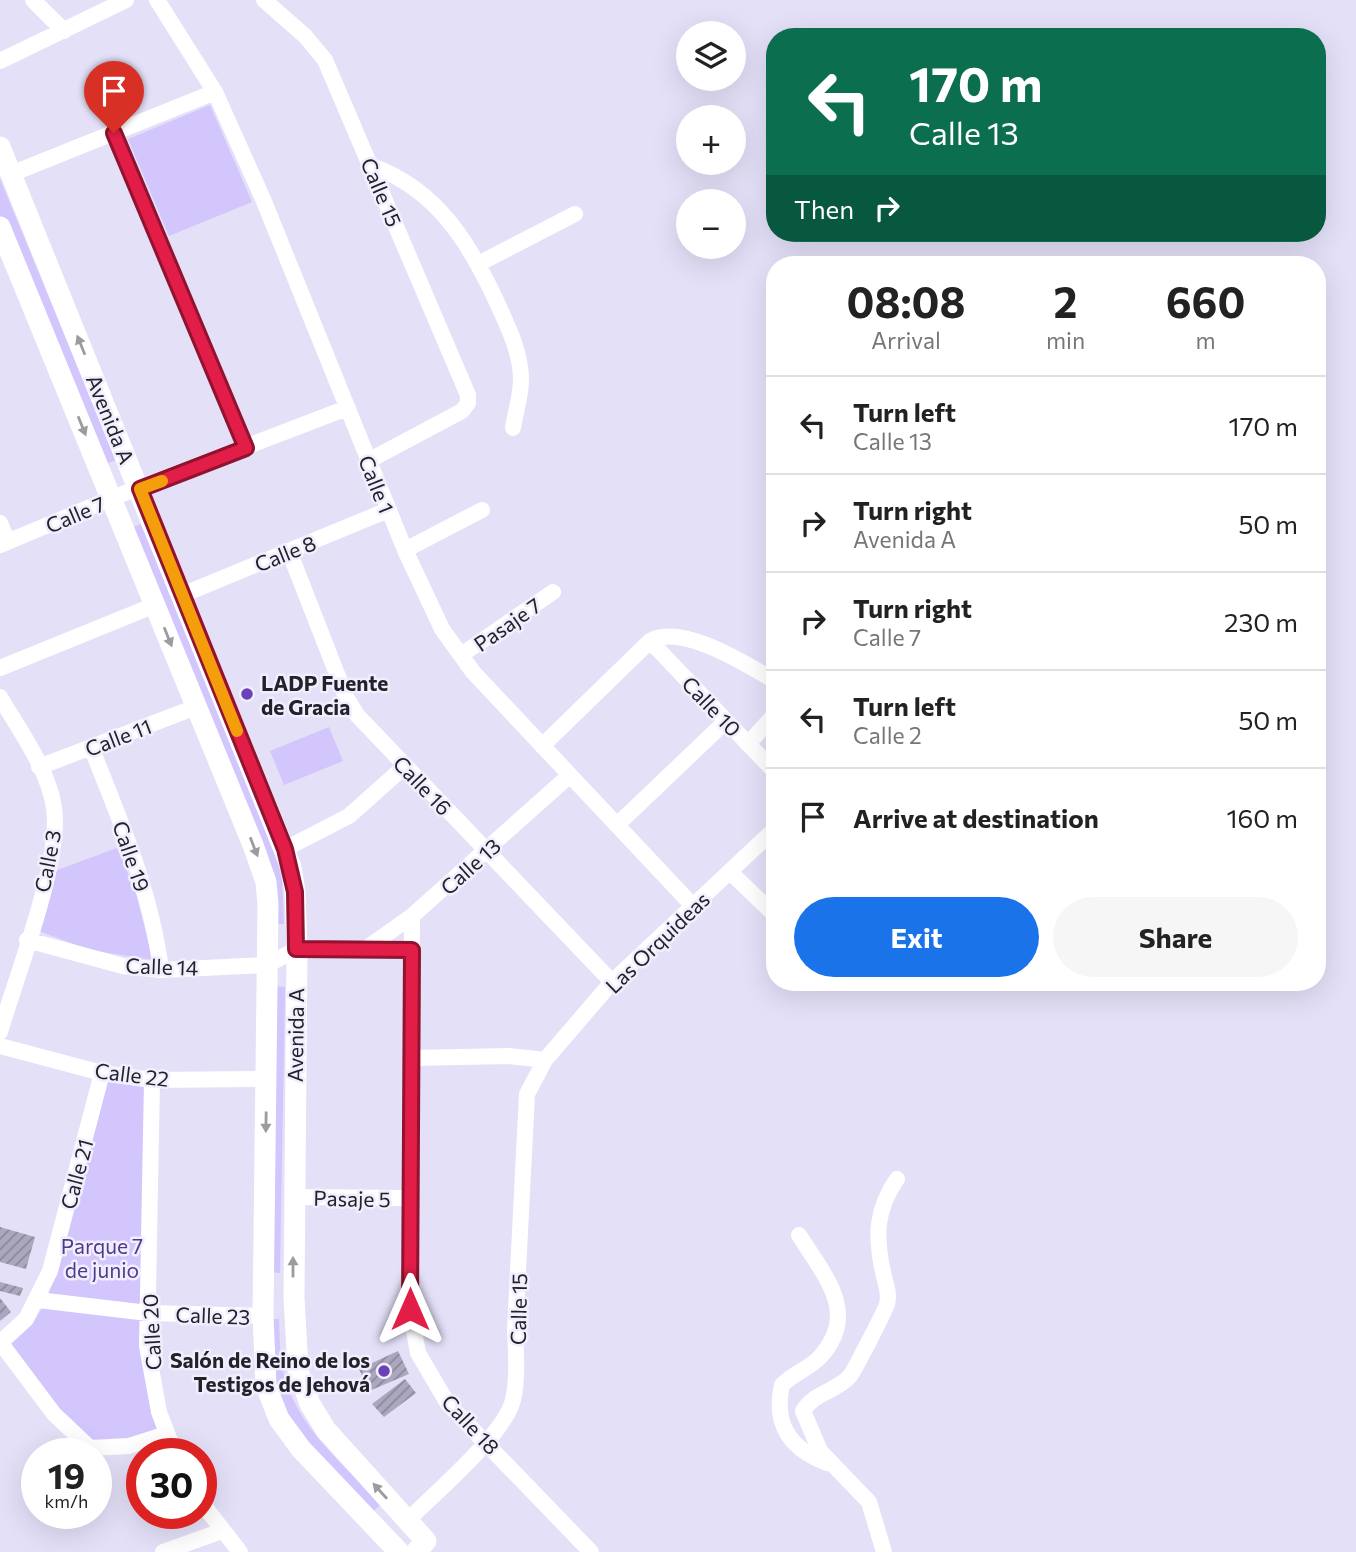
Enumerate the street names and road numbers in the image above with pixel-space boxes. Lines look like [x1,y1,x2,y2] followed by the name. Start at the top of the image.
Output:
[356,154,408,230] street label: Calle 15
[82,371,140,467] street label: Avenida A
[354,451,400,517] street label: Calle 1
[41,490,109,538] street label: Calle 7
[251,529,319,577] street label: Calle 8
[469,592,545,656] street label: Pasaje 7
[677,671,747,741] street label: Calle 10
[81,713,155,761] street label: Calle 11
[389,750,457,820] street label: Calle 16
[108,817,156,895] street label: Calle 19
[29,828,65,894] street label: Calle 3
[435,833,505,899] street label: Calle 13
[600,886,714,998] street label: Las Orquideas
[125,952,199,980] street label: Calle 14
[282,988,308,1082] street label: Avenida A
[94,1057,170,1091] street label: Calle 22
[55,1136,97,1212] street label: Calle 21
[313,1185,391,1211] street label: Pasaje 5
[505,1273,531,1345] street label: Calle 15
[137,1293,165,1371] street label: Calle 20
[175,1301,251,1329] street label: Calle 23
[437,1389,505,1459] street label: Calle 18

